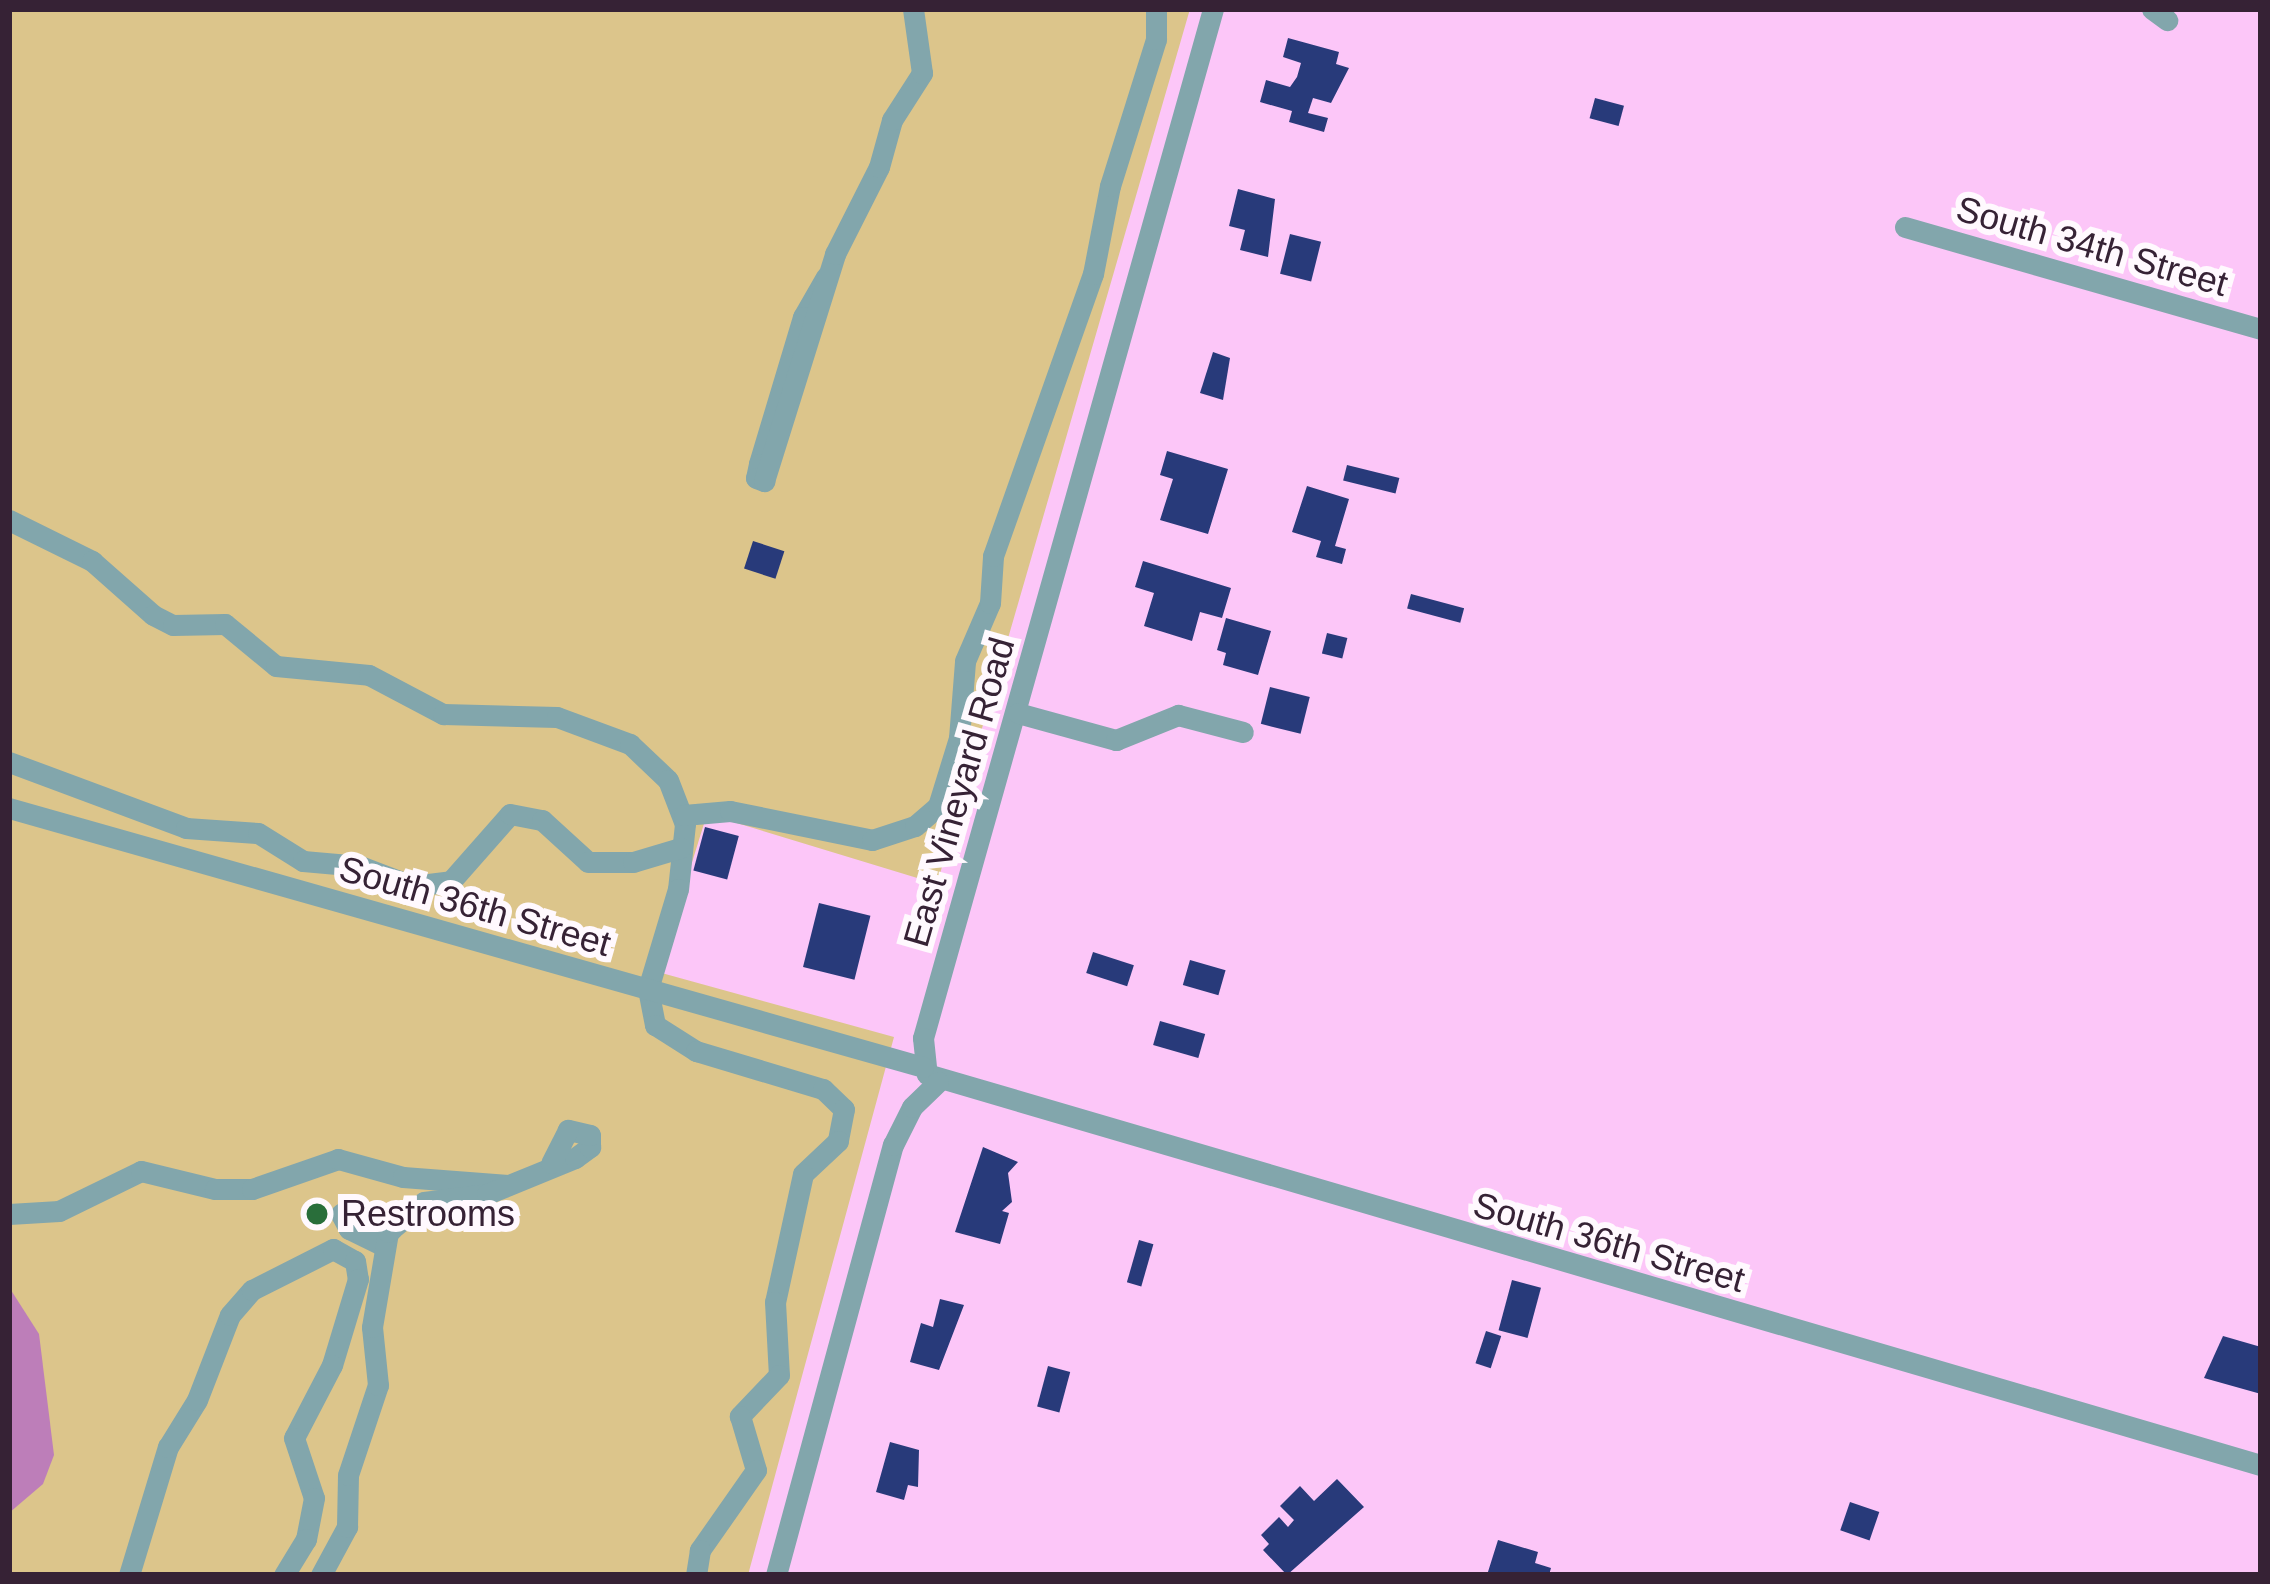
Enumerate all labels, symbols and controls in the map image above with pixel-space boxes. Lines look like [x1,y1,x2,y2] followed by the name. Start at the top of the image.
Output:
[1951,187,2233,305] street label: South 34th Street
[894,632,1024,952] street label: East Vineyard Road
[334,847,616,965] street label: South 36th Street
[1468,1183,1750,1301] street label: South 36th Street
[341,1192,515,1236] place label: Restrooms
[304,1201,330,1227] marker: Restrooms

